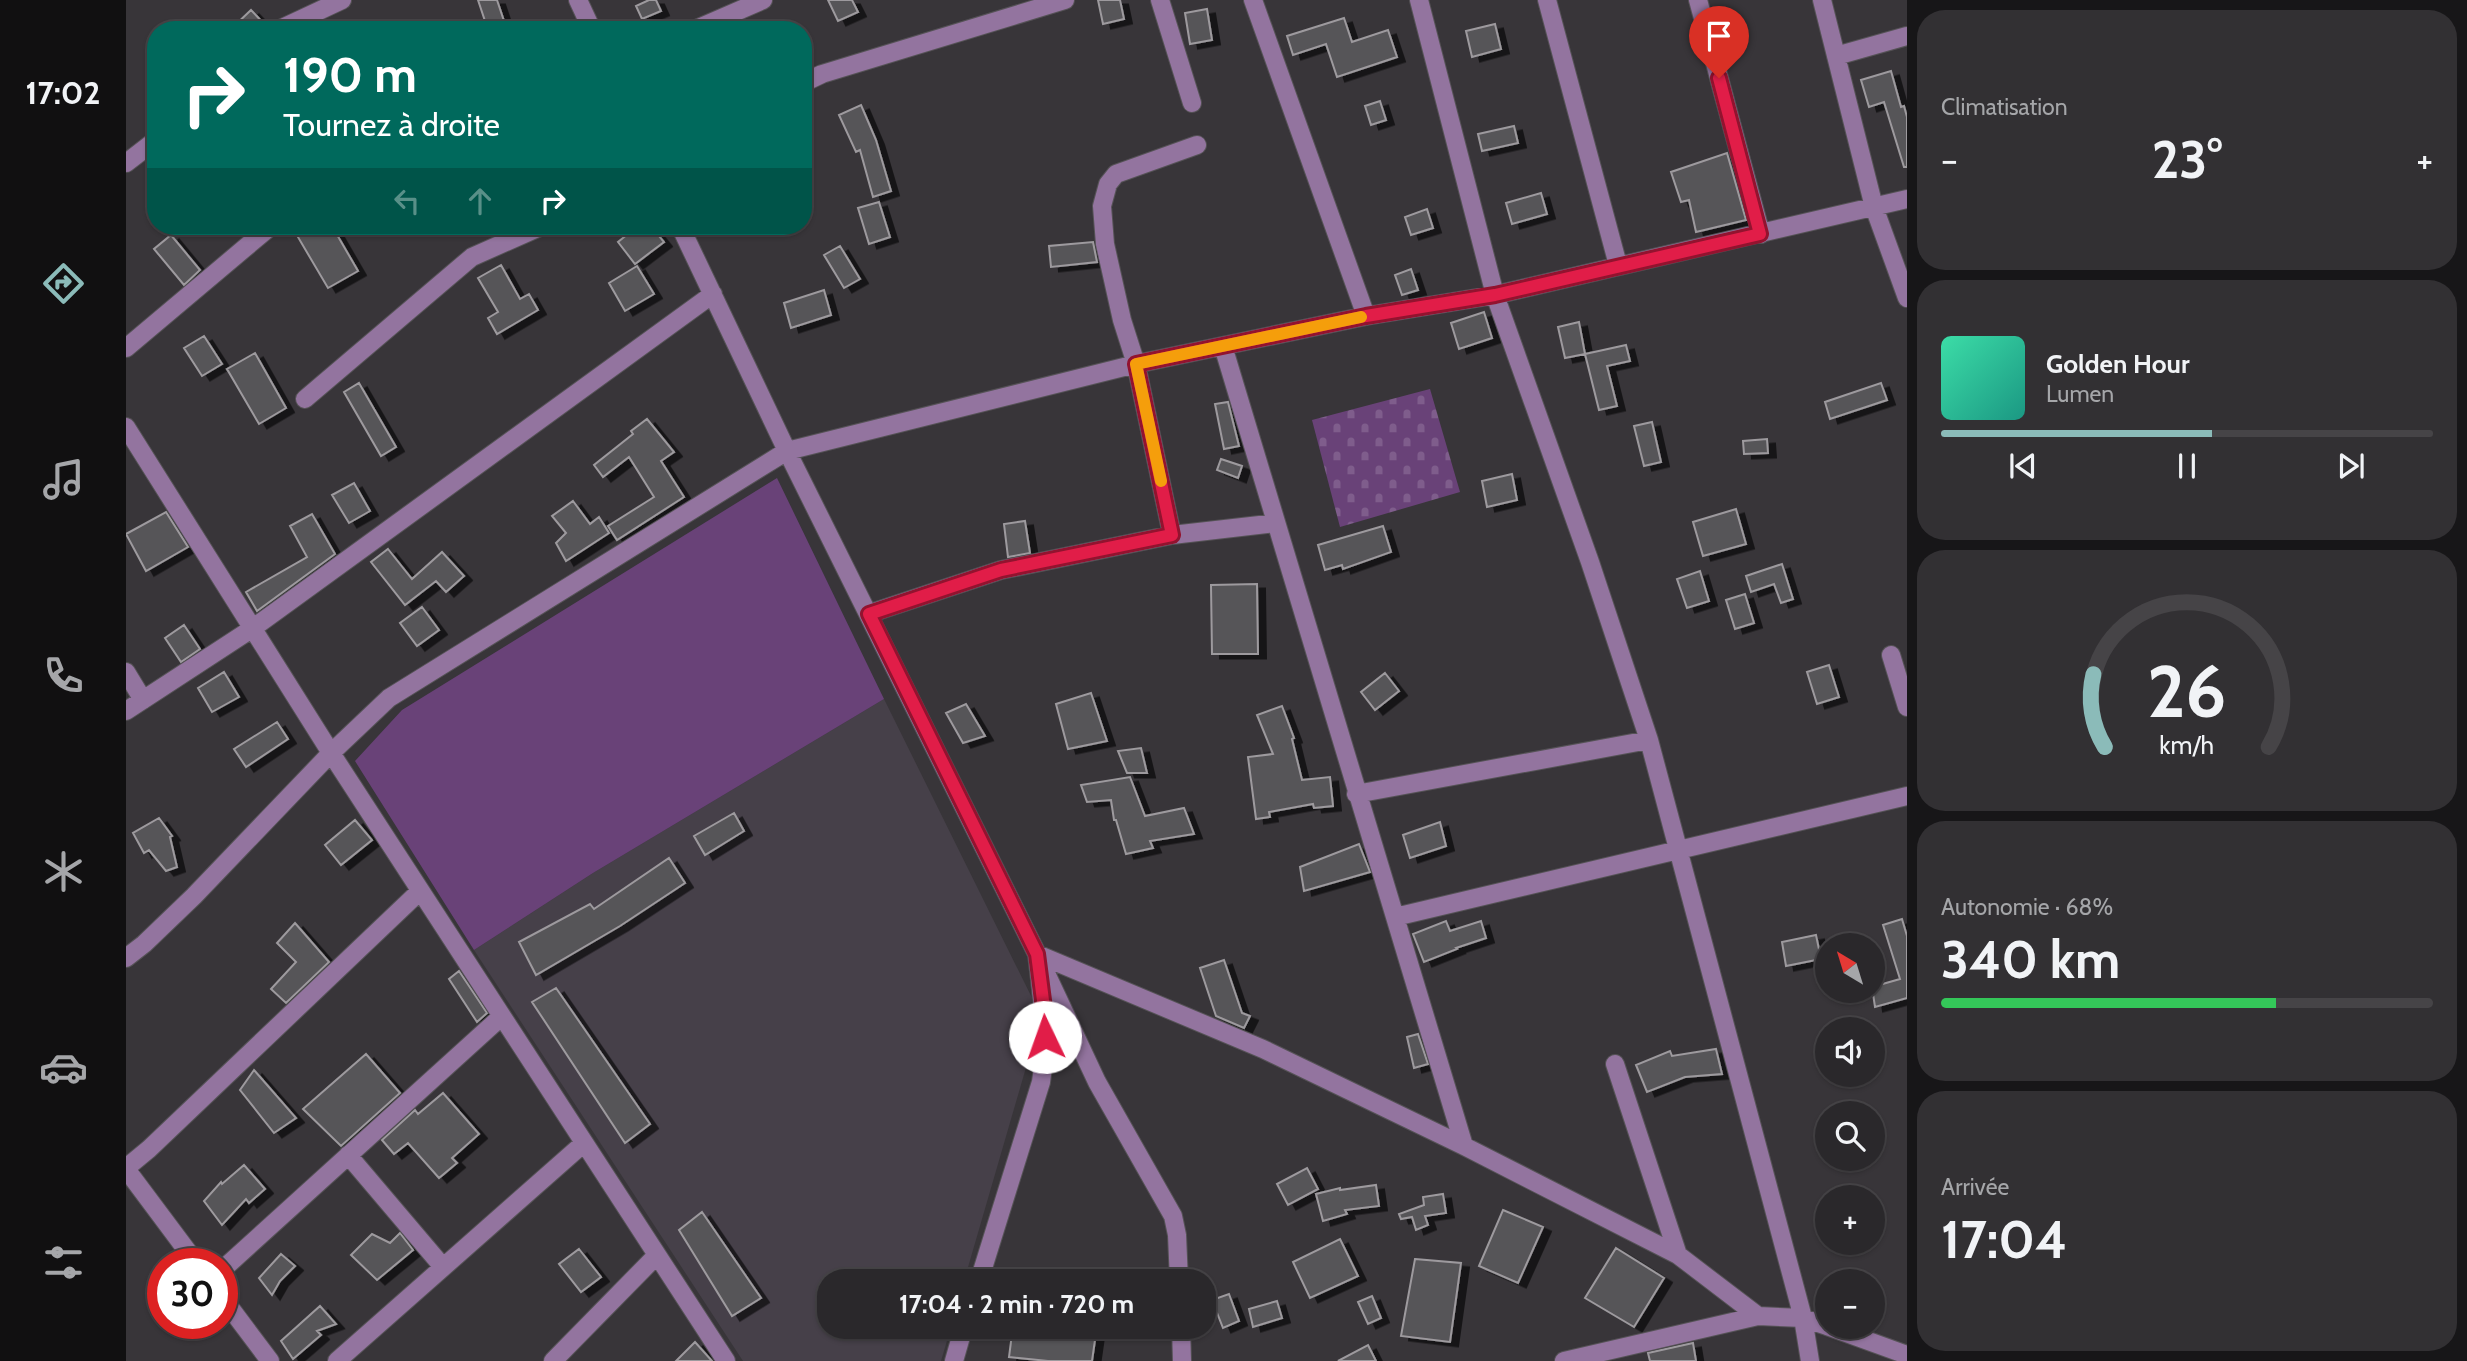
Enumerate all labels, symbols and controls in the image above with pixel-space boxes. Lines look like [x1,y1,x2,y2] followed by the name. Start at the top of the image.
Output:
[1689,6,1749,78] pin
[1700,17,1738,55] icon: arrive
[283,45,417,104] text: 190 m
[168,49,259,140] icon: right
[26,73,100,112] text: 17:02
[1941,93,2068,121] text: Climatisation
[283,105,500,144] text: Tournez à droite
[2152,128,2222,191] text: 23°
[1941,136,1958,183] text: −
[2416,136,2433,183] text: +
[388,182,426,220] icon: left
[461,182,499,220] icon: ahead
[534,182,572,220] icon: right
[39,259,88,308] icon: directions
[2046,348,2189,380] text: Golden Hour
[2046,380,2114,408] text: Lumen
[2004,447,2042,485] icon: previous
[2168,447,2206,485] icon: pause
[2332,447,2370,485] icon: next
[39,455,88,504] icon: music
[2147,647,2227,735] text: 26
[39,651,88,700] icon: phone
[2160,729,2214,759] text: km/h
[39,847,88,896] icon: climate
[1941,893,2113,921] text: Autonomie · 68%
[1941,928,2120,991] text: 340 km
[1815,933,1885,1003] north arrow
[1815,933,1885,1339] map controls
[1008,1000,1082,1074] position arrow
[1815,1017,1885,1087] button: sound
[39,1043,88,1092] icon: car
[1815,1101,1885,1171] button: search
[1941,1173,2009,1201] text: Arrivée
[1815,1185,1885,1255] button: +
[1941,1208,2067,1271] text: 17:04
[39,1238,88,1287] icon: filters
[147,1248,238,1339] speed limit sign: 30
[1815,1269,1885,1339] button: −
[899,1288,1134,1320] text: 17:04 · 2 min · 720 m

